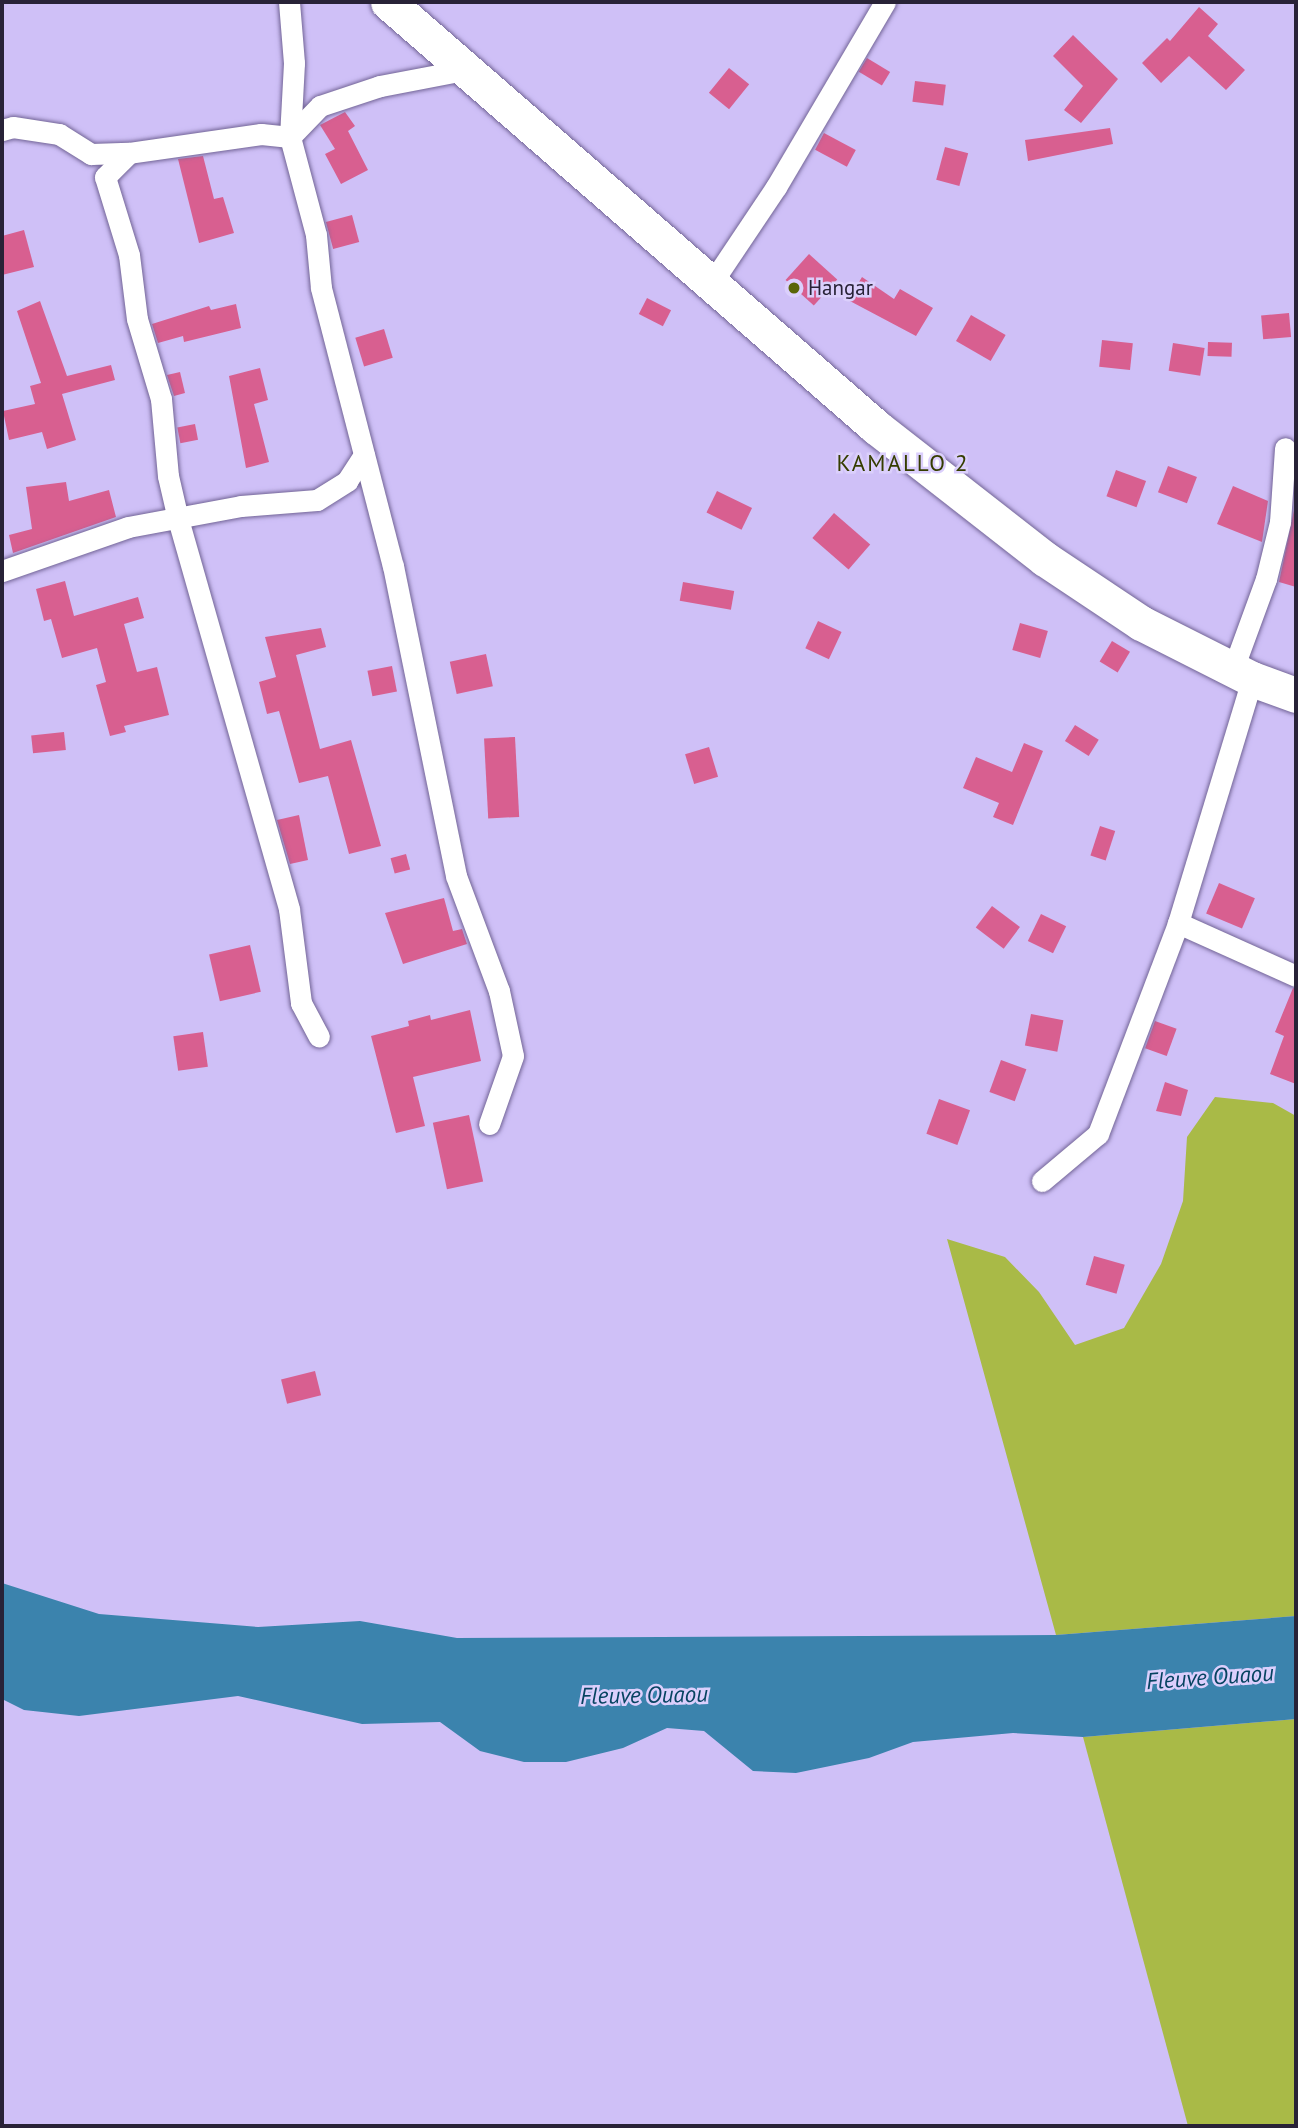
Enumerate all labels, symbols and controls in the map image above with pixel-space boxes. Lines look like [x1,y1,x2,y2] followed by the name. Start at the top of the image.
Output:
[808,275,873,301] place label: Hangar
[786,280,802,296] marker: Hangar
[838,449,968,477] district label: KAMALLO 2
[1145,1659,1275,1695] water label: Fleuve Ouaou
[580,1680,708,1710] water label: Fleuve Ouaou

